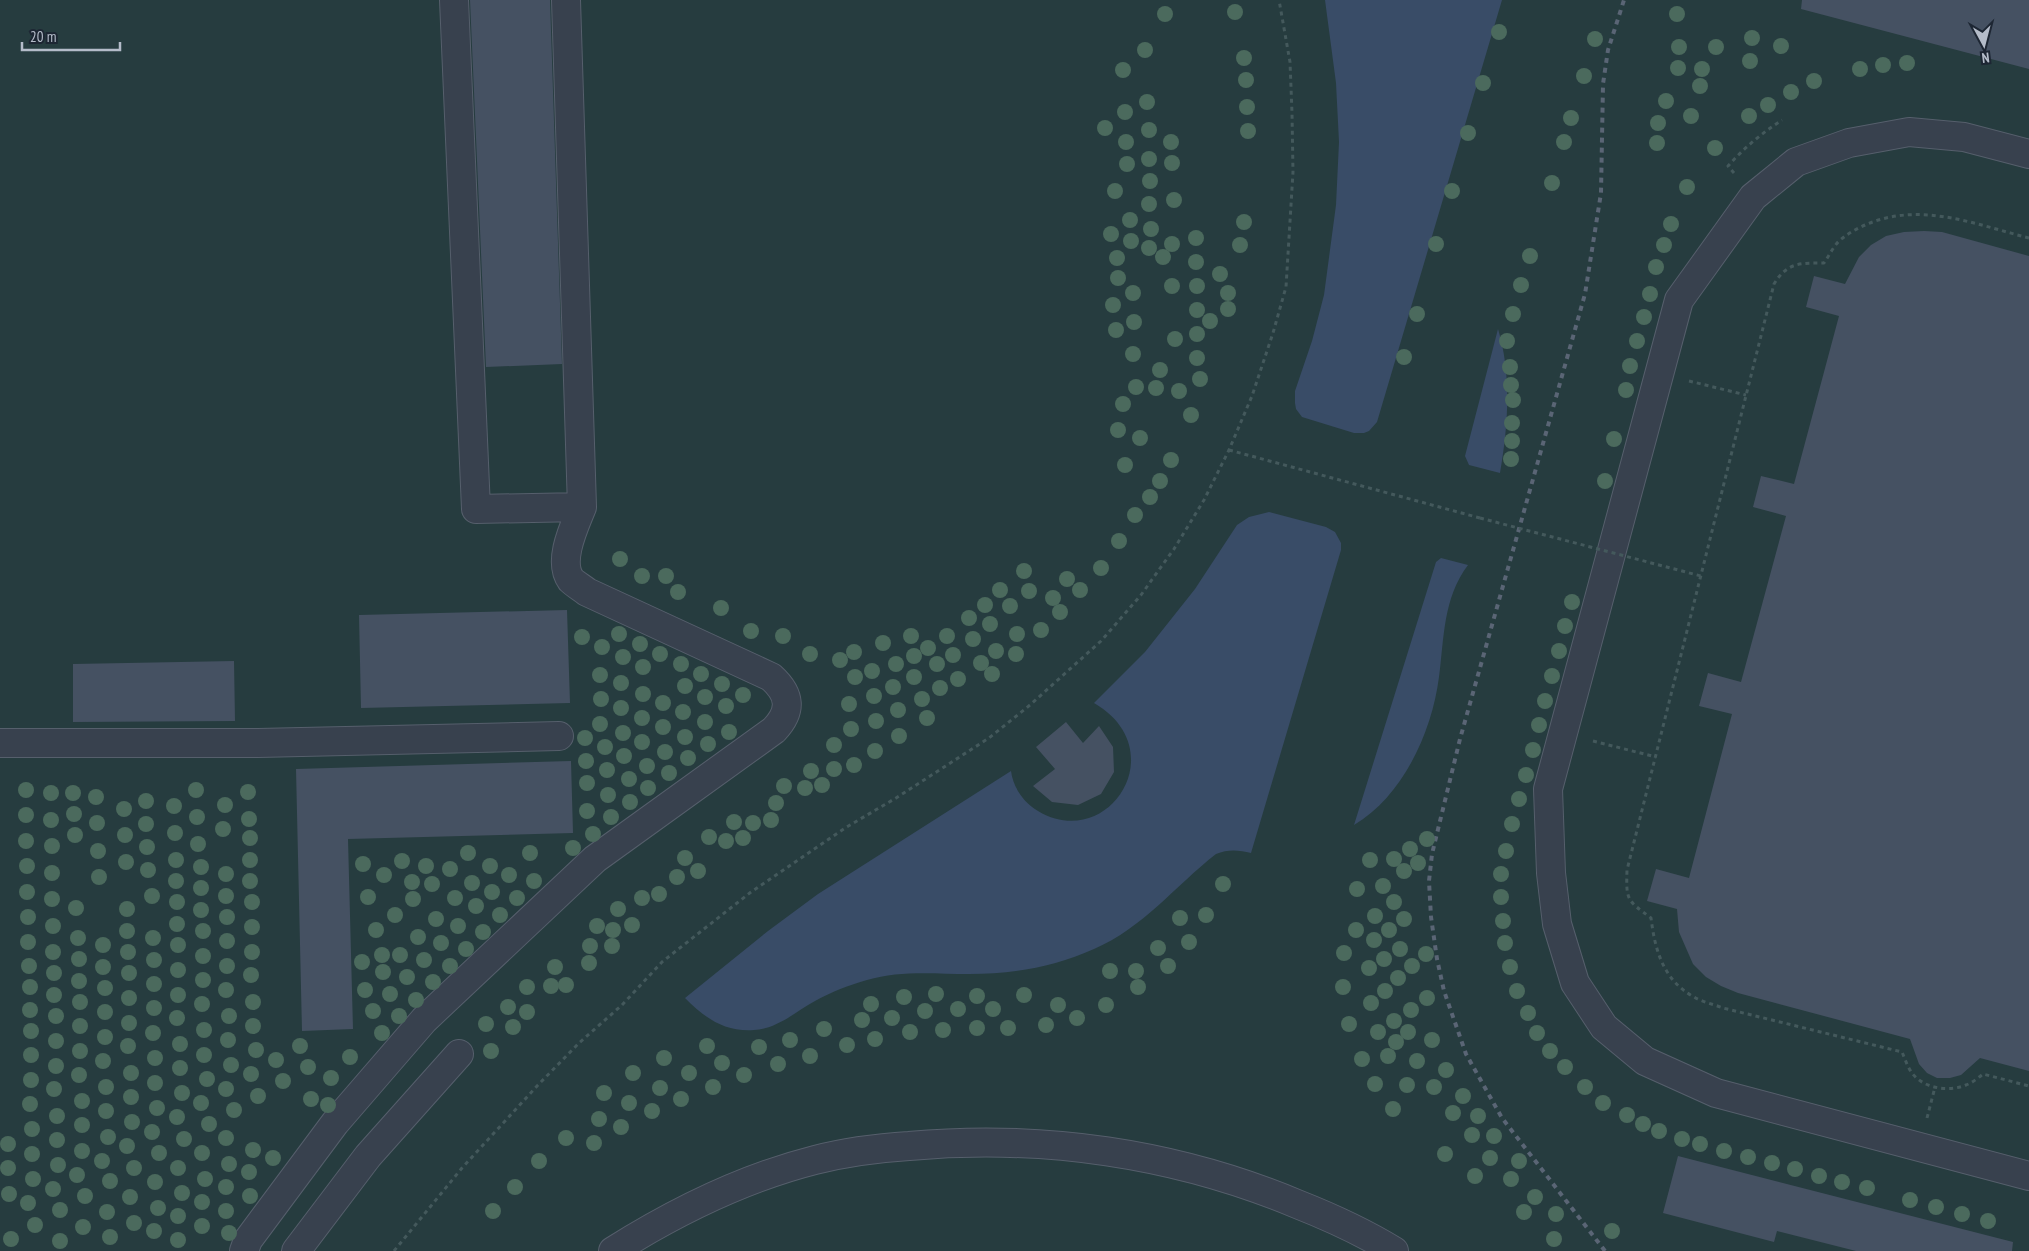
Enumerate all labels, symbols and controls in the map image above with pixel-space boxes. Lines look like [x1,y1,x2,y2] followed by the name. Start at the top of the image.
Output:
[22,20,120,52] scale bar
[1959,20,2009,70] north arrow
[30,27,56,46] text: 20 m
[1981,49,1990,67] text: N

